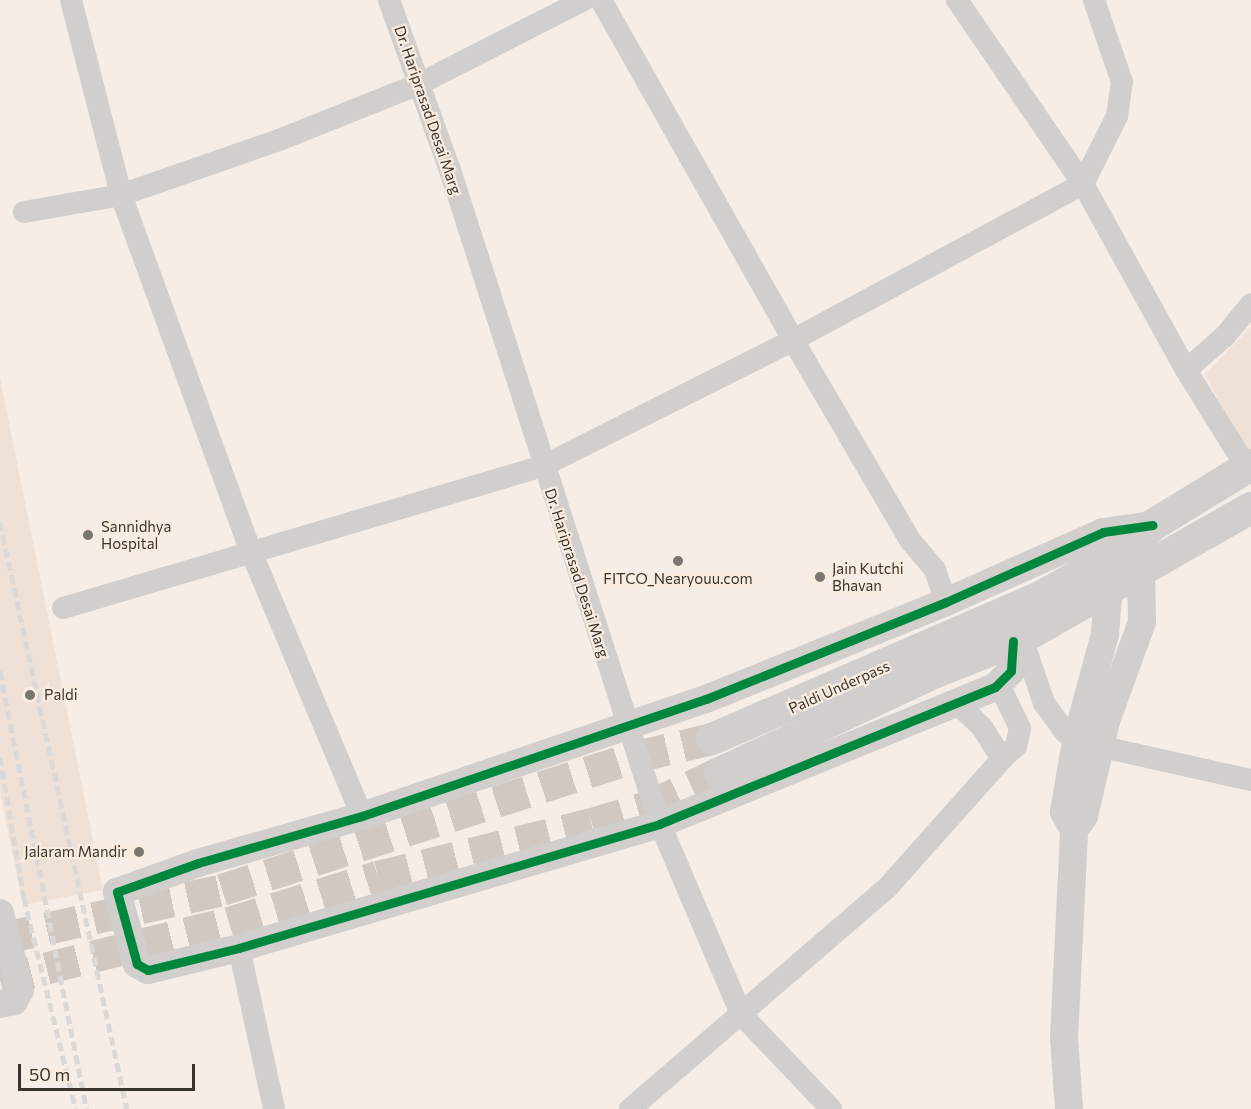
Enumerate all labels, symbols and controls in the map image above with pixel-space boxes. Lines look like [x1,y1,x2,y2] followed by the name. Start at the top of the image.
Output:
[391,23,465,197] street label: Dr. Hariprasad Desai Marg
[541,486,613,660] street label: Dr. Hariprasad Desai Marg
[101,517,171,552] place label: Sannidhya Hospital
[79,526,97,544] marker: Sannidhya Hospital
[671,554,685,568] marker: FITCO_Nearyouu.com
[832,559,904,594] place label: Jain Kutchi Bhavan
[603,570,753,588] place label: FITCO_Nearyouu.com
[813,570,827,584] marker: Jain Kutchi Bhavan
[786,657,892,717] street label: Paldi Underpass
[21,686,39,704] marker: Paldi
[44,686,78,704] place label: Paldi
[24,843,127,861] place label: Jalaram Mandir
[132,845,146,859] marker: Jalaram Mandir
[21,1052,198,1090] scale bar
[29,1063,70,1085] text: 50 m

